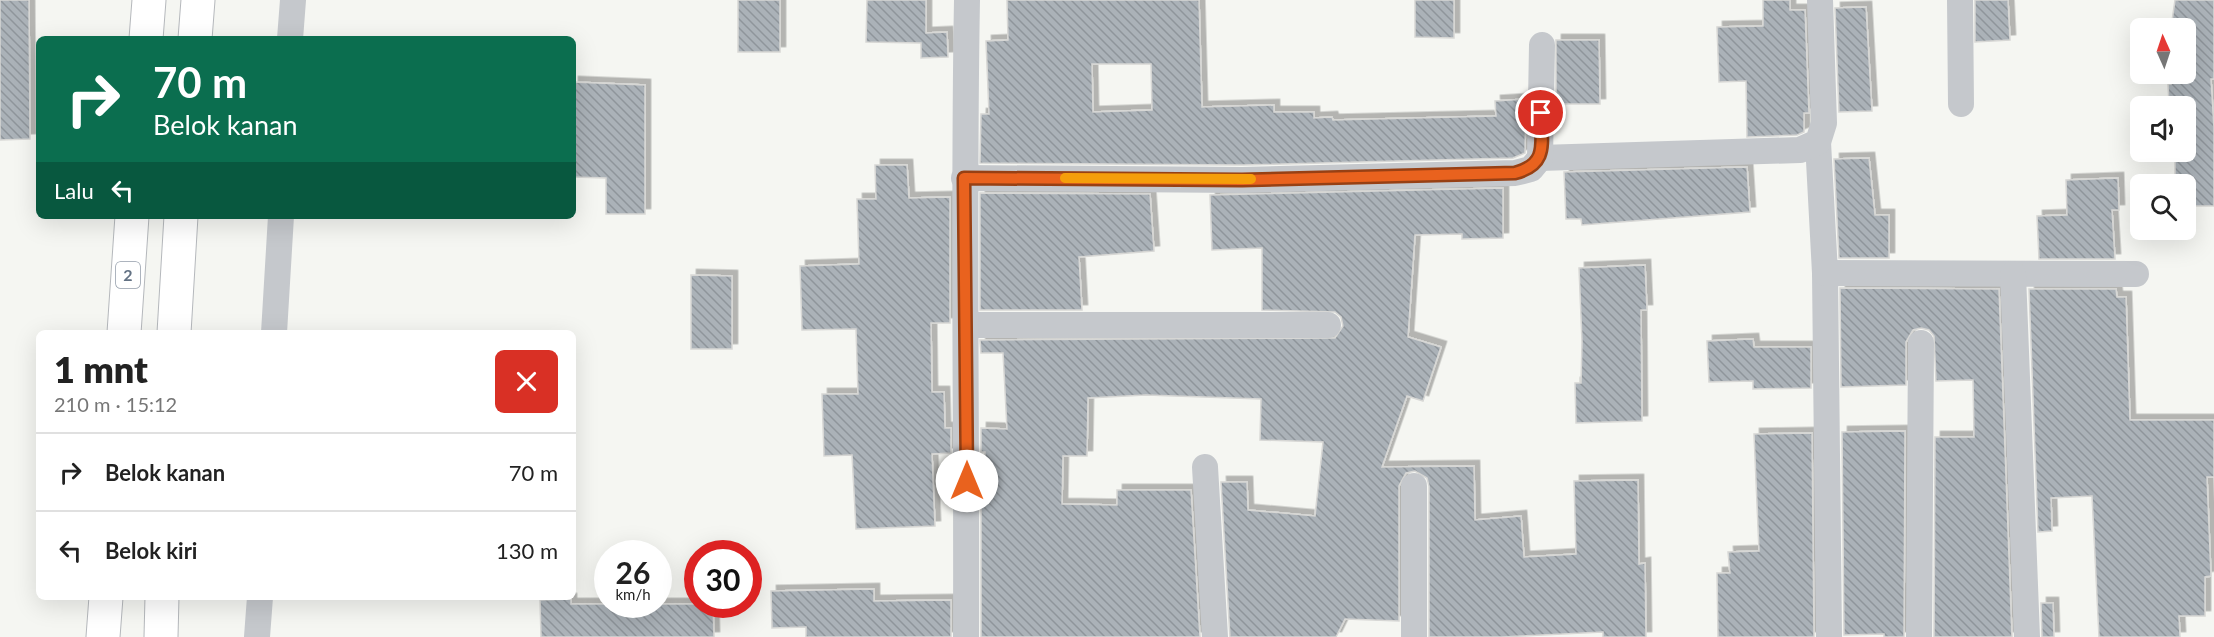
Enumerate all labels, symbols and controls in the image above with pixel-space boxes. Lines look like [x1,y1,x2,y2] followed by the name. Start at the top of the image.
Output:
[2130,18,2196,84] north arrow
[2130,18,2196,240] map controls
[153,57,247,107] text: 70 m
[54,60,132,138] icon: right
[1515,87,1566,138] pin
[1524,96,1557,129] icon: arrive
[2130,96,2196,162] button: sound
[153,108,298,141] text: Belok kanan
[106,174,139,207] icon: left
[2130,174,2196,240] button: search
[54,177,94,204] text: Lalu
[116,262,140,288] road number: 2
[54,347,148,391] text: 1 mnt
[495,350,558,413] button: close
[54,392,177,416] text: 210 m · 15:12
[935,449,999,513] position arrow
[54,456,87,489] icon: right
[105,459,225,486] text: Belok kanan
[509,459,558,486] text: 70 m
[54,534,87,567] icon: left
[105,537,197,564] text: Belok kiri
[496,537,558,564] text: 130 m
[684,540,762,618] speed limit sign: 30
[616,554,650,590] text: 26
[615,585,651,603] text: km/h

